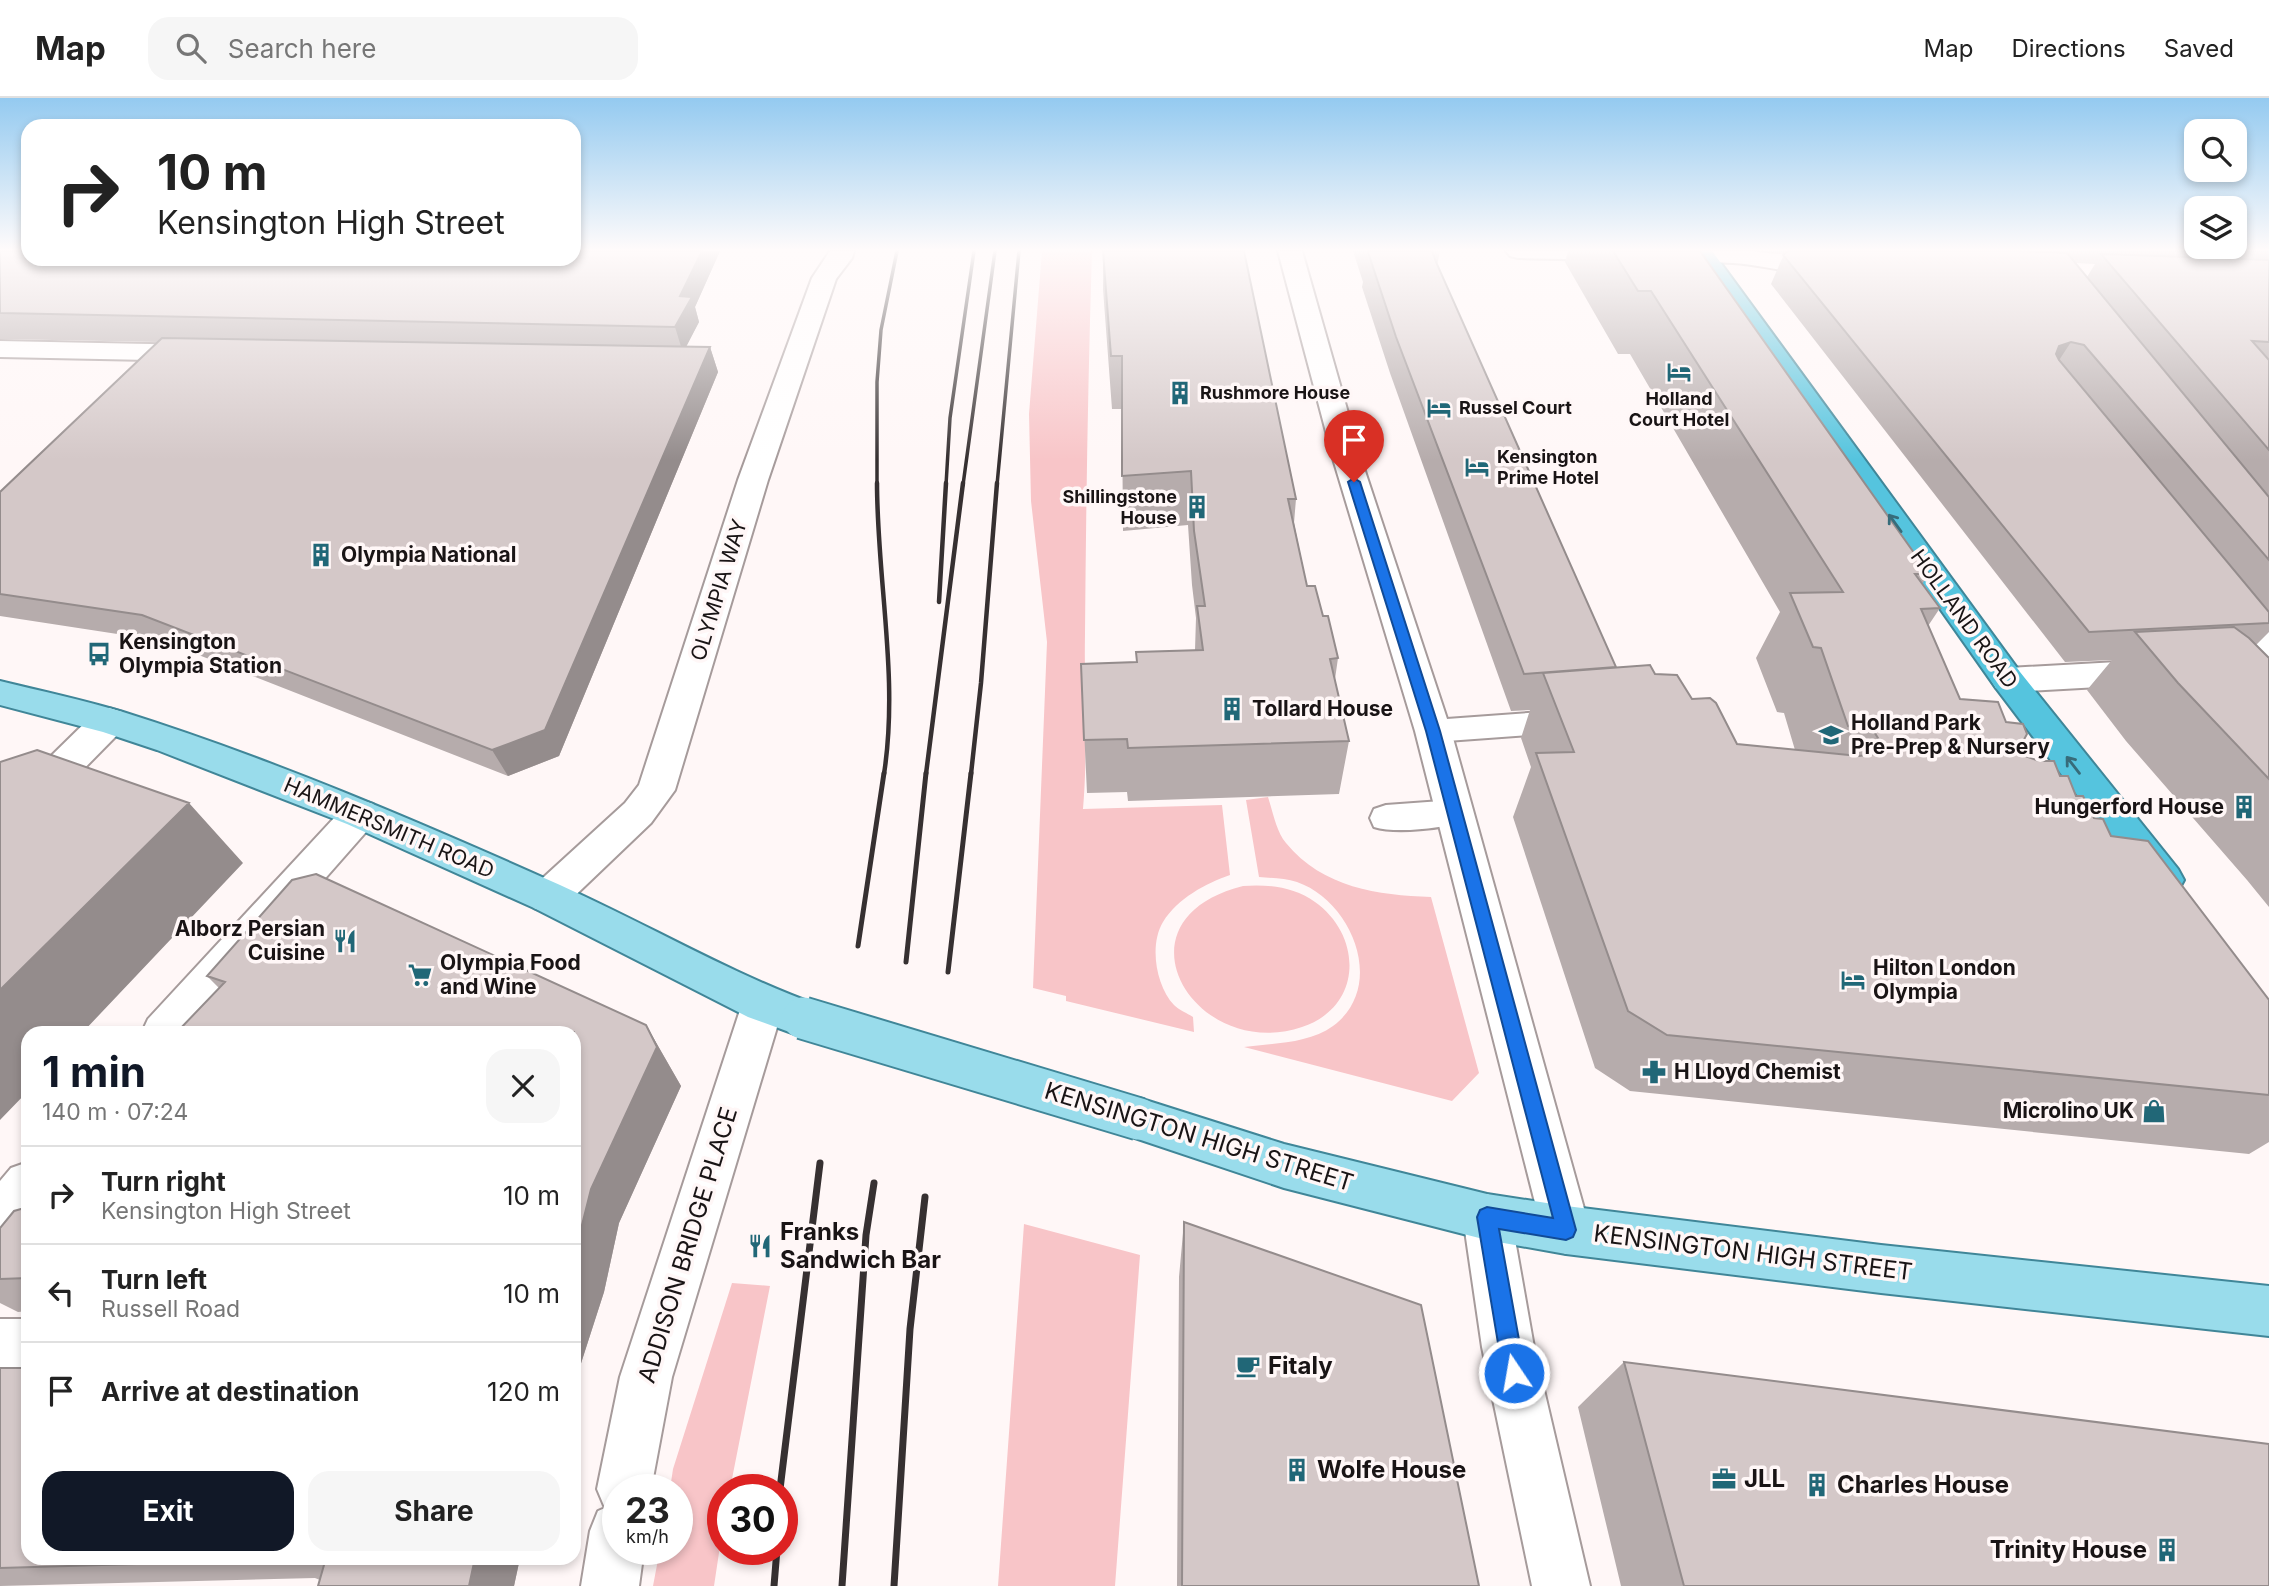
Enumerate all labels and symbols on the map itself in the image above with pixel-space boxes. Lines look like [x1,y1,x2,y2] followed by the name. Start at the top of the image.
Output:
[1665,358,1693,386] hotel icon: Holland Court Hotel
[1166,379,1194,407] building icon: Rushmore House
[1200,382,1350,403] place label: Rushmore House
[1629,388,1729,430] place label: Holland Court Hotel
[1425,394,1453,422] hotel icon: Russel Court
[1459,397,1572,418] place label: Russel Court
[1324,410,1384,482] pin
[1497,446,1599,488] place label: Kensington Prime Hotel
[1463,453,1491,481] hotel icon: Kensington Prime Hotel
[1062,486,1177,528] place label: Shillingstone House
[1183,493,1211,521] building icon: Shillingstone House
[1887,514,1902,533] one-way arrow
[685,516,752,664] street label: OLYMPIA WAY
[307,541,335,569] building icon: Olympia National
[341,542,516,567] place label: Olympia National
[1906,544,2023,693] street label: HOLLAND ROAD
[119,629,282,678] place label: Kensington Olympia Station
[85,640,113,668] bus stop icon: Kensington Olympia Station
[1218,695,1246,723] building icon: Tollard House
[1252,696,1393,721] place label: Tollard House
[1851,710,2050,759] place label: Holland Park Pre-Prep & Nursery
[1817,721,1845,749] school or university icon: Holland Park Pre-Prep & Nursery
[2066,756,2081,774] one-way arrow
[280,772,498,883] street label: HAMMERSMITH ROAD
[2230,793,2258,821] building icon: Hungerford House
[2034,794,2224,819] place label: Hungerford House
[175,916,325,965] place label: Alborz Persian Cuisine
[331,927,359,955] restaurant icon: Alborz Persian Cuisine
[440,950,581,999] place label: Olympia Food and Wine
[1873,955,2016,1004] place label: Hilton London Olympia
[406,961,434,989] supermarket icon: Olympia Food and Wine
[1839,966,1867,994] hotel icon: Hilton London Olympia
[1640,1058,1668,1086] pharmacy icon: H Lloyd Chemist
[1674,1059,1841,1084] place label: H Lloyd Chemist
[1041,1076,1357,1197] street label: KENSINGTON HIGH STREET
[2140,1097,2168,1125] shop icon: Microlino UK
[2003,1098,2134,1123] place label: Microlino UK
[632,1103,743,1386] street label: ADDISON BRIDGE PLACE
[780,1217,941,1274] place label: Franks Sandwich Bar
[1592,1219,1914,1286] street label: KENSINGTON HIGH STREET
[746,1232,774,1260] restaurant icon: Franks Sandwich Bar
[1477,1336,1551,1410] position arrow
[1268,1351,1333,1380] place label: Fitaly
[1234,1352,1262,1380] cafe icon: Fitaly
[1317,1455,1466,1484] place label: Wolfe House
[1283,1456,1311,1484] building icon: Wolfe House
[1744,1464,1785,1493] place label: JLL
[1710,1465,1738,1493] office icon: JLL
[1837,1470,2009,1499] place label: Charles House
[1803,1471,1831,1499] building icon: Charles House
[707,1474,798,1565] speed limit sign: 30
[1990,1535,2147,1564] place label: Trinity House
[2153,1536,2181,1564] building icon: Trinity House

